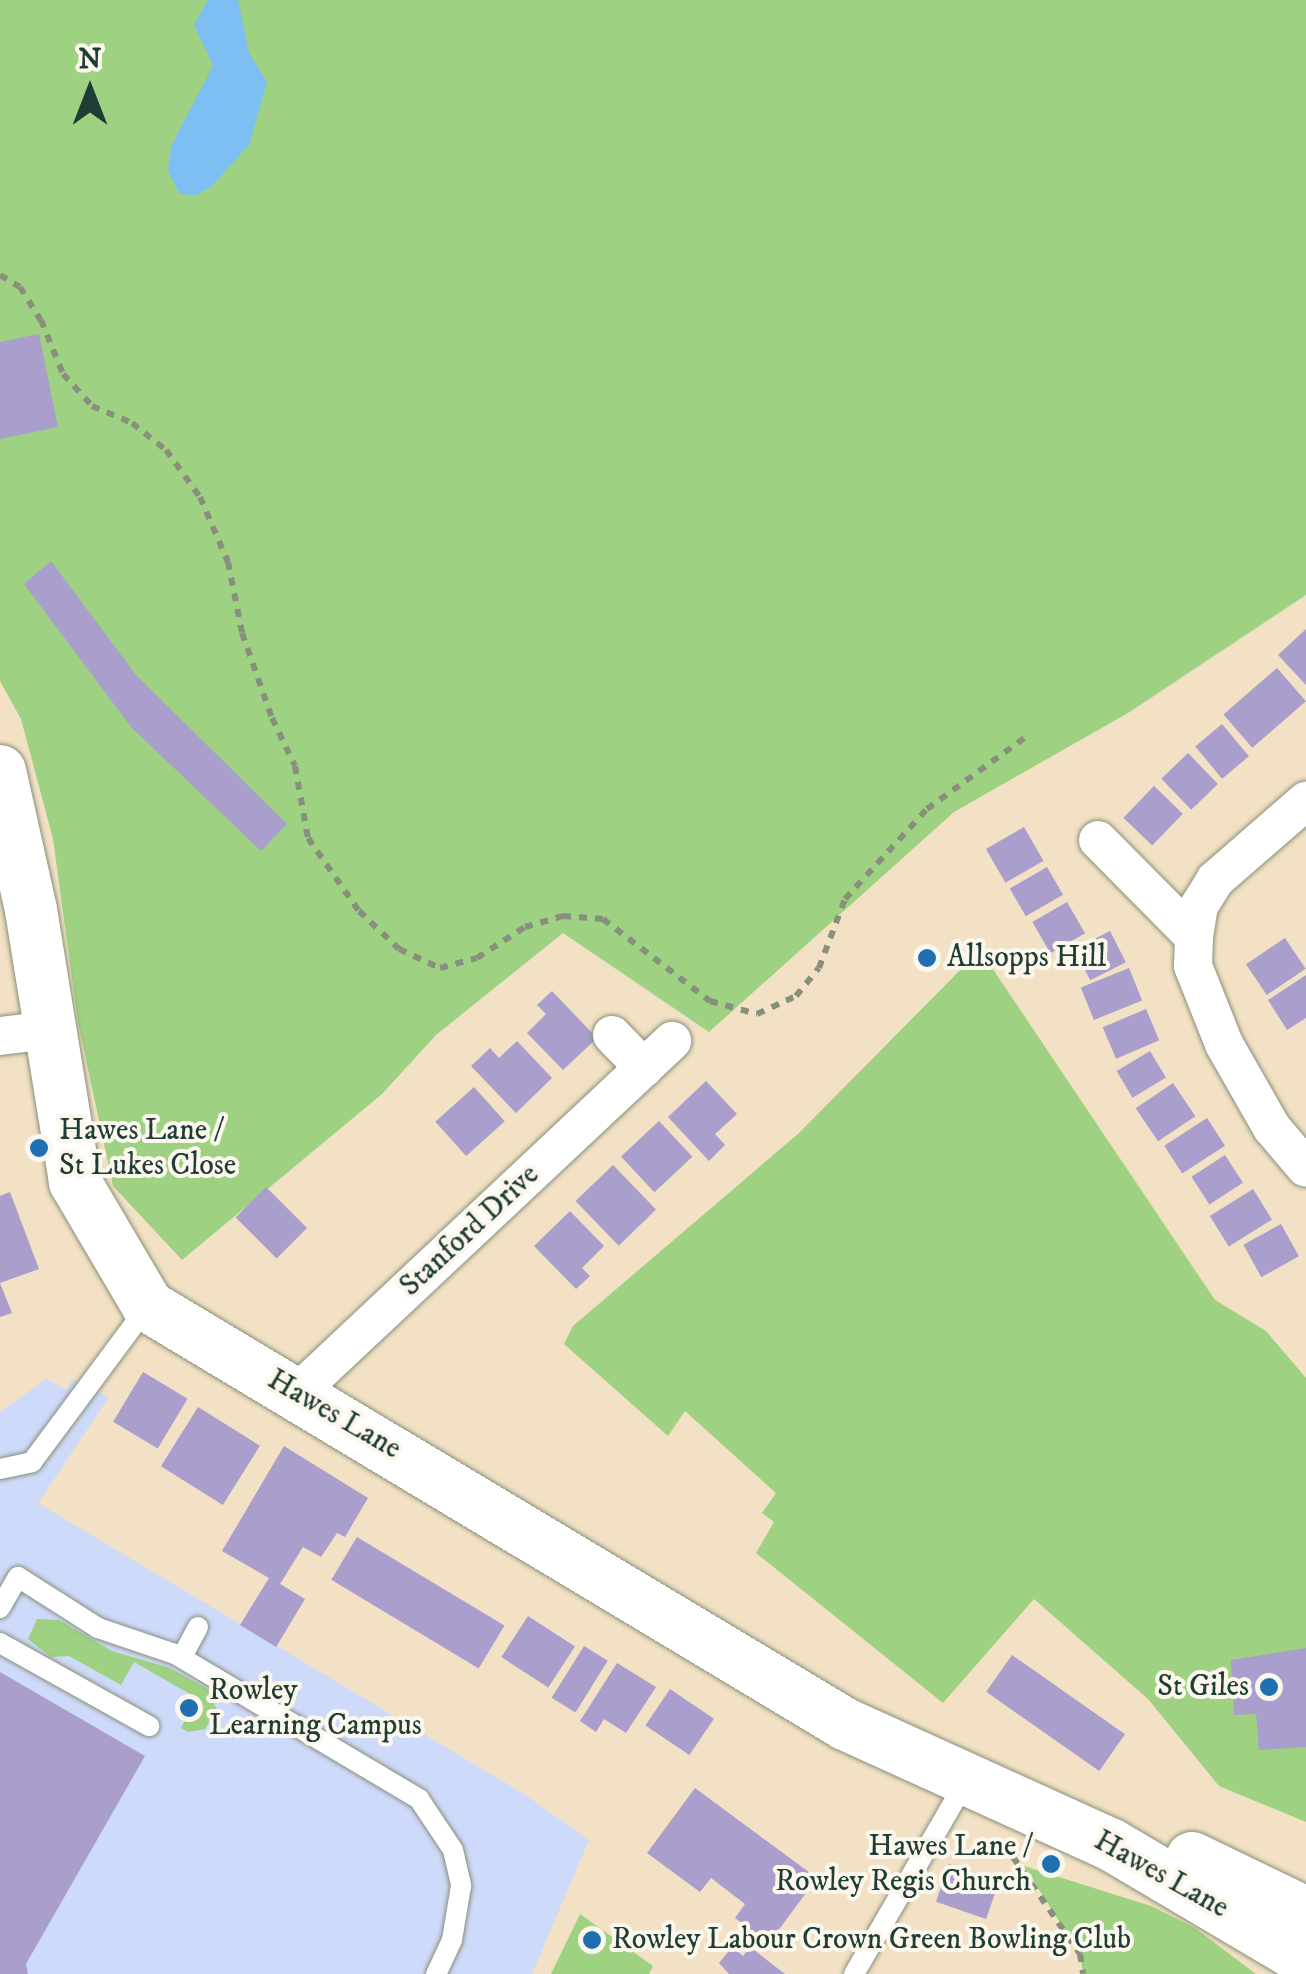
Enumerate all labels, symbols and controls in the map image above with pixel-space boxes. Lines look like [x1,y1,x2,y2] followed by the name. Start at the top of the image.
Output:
[40,40,140,140] north arrow
[79,42,101,77] text: N
[947,940,1106,976] place label: Allsopps Hill
[916,947,938,969] marker: Allsopps Hill
[59,1113,236,1184] place label: Hawes Lane / St Lukes Close
[28,1137,50,1159] marker: Hawes Lane / St Lukes Close
[393,1158,547,1304] street label: Stanford Drive
[261,1362,407,1468] street label: Hawes Lane
[1157,1669,1249,1705] place label: St Giles
[209,1673,422,1744] place label: Rowley Learning Campus
[1258,1676,1280,1698] marker: St Giles
[178,1697,200,1719] marker: Rowley Learning Campus
[1087,1823,1235,1927] street label: Hawes Lane
[775,1829,1031,1900] place label: Hawes Lane / Rowley Regis Church
[1040,1853,1062,1875] marker: Hawes Lane / Rowley Regis Church
[612,1922,1131,1958] place label: Rowley Labour Crown Green Bowling Club
[581,1929,603,1951] marker: Rowley Labour Crown Green Bowling Club

